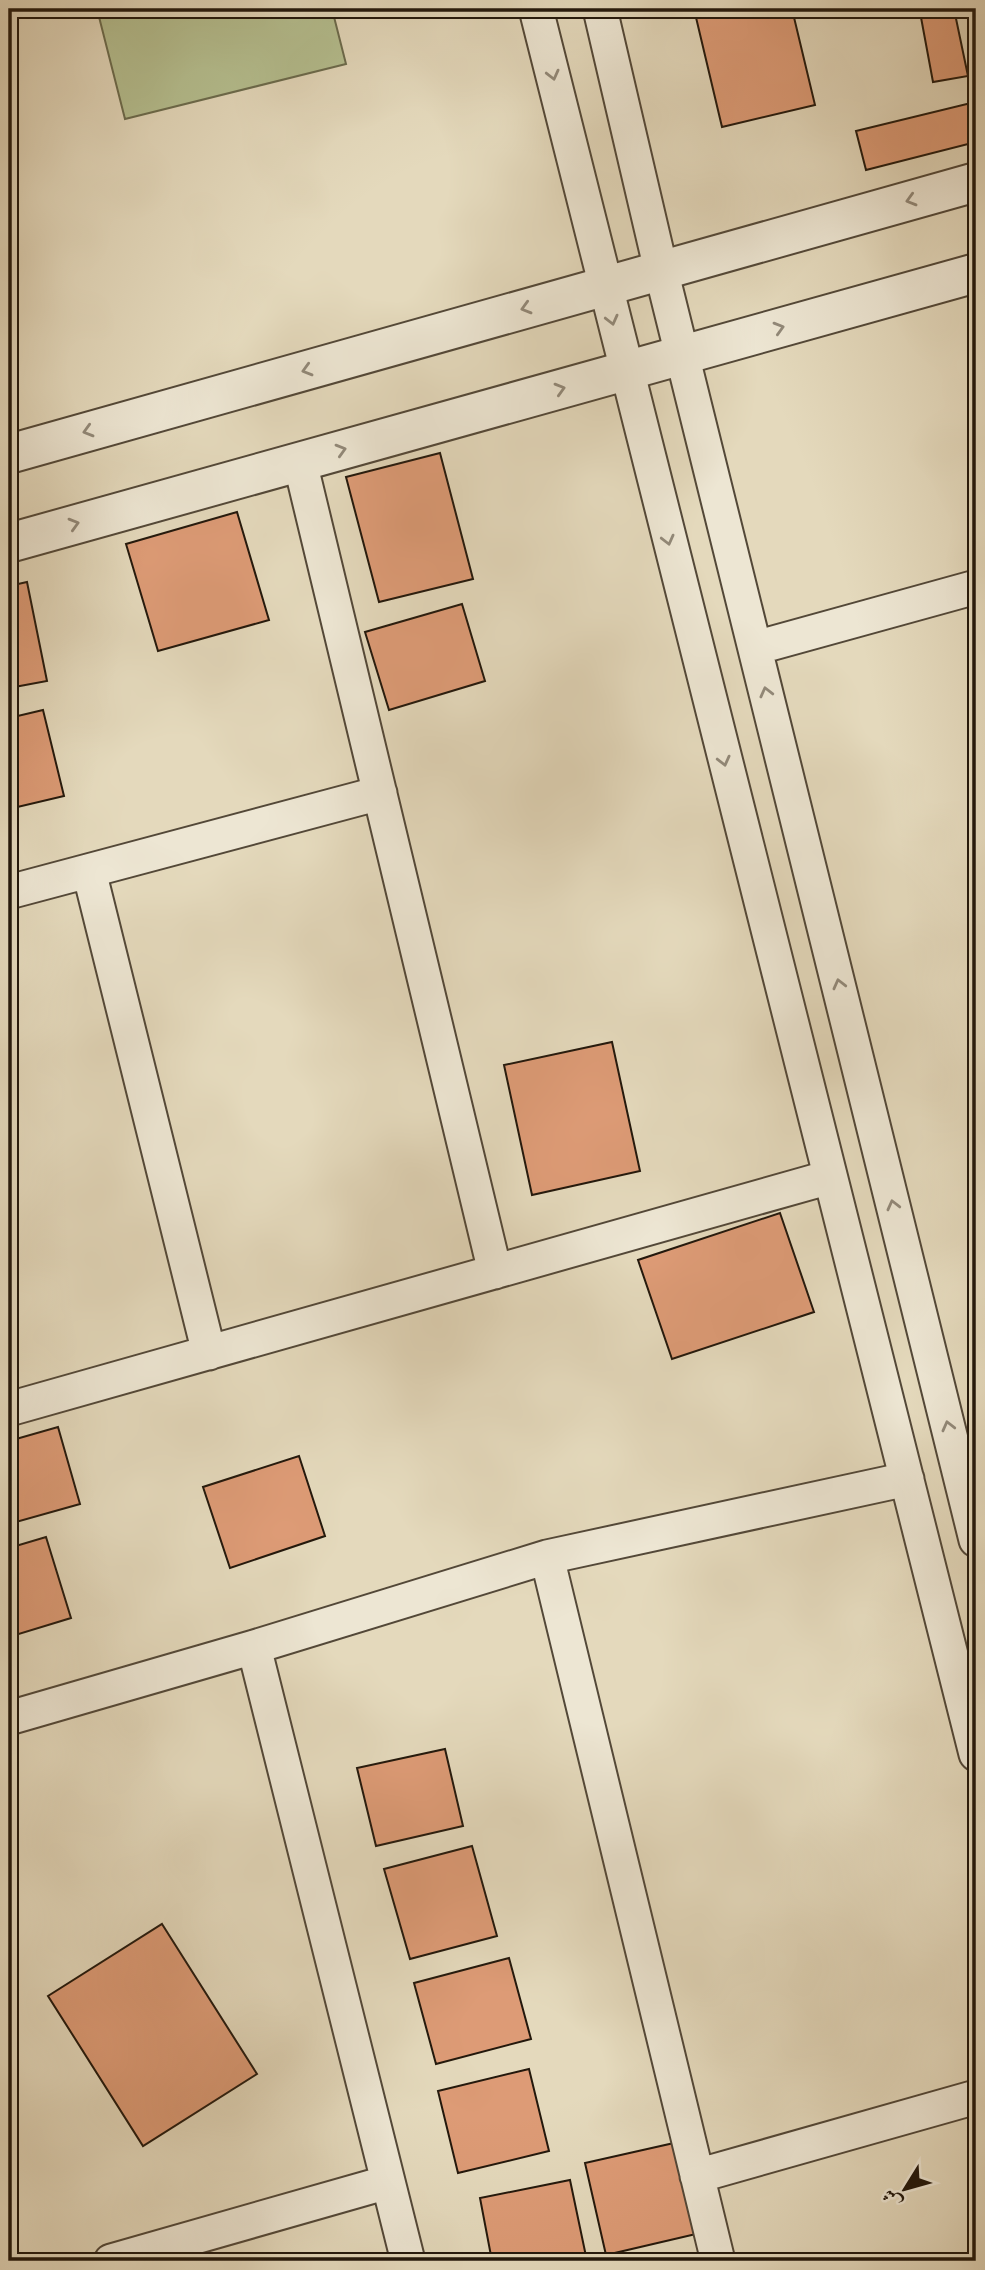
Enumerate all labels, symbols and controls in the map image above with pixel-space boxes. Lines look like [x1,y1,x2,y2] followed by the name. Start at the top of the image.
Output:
[544,69,559,81] one-way arrow
[905,192,917,207] one-way arrow
[521,300,533,315] one-way arrow
[604,314,619,326] one-way arrow
[773,321,785,336] one-way arrow
[302,362,314,376] one-way arrow
[554,382,566,397] one-way arrow
[83,423,95,438] one-way arrow
[335,444,347,458] one-way arrow
[68,518,80,533] one-way arrow
[660,534,674,546] one-way arrow
[760,686,774,698] one-way arrow
[716,755,730,767] one-way arrow
[833,978,847,990] one-way arrow
[887,1199,901,1211] one-way arrow
[942,1420,956,1432] one-way arrow
[870,2154,940,2224] north arrow
[876,2184,907,2214] text: ش

